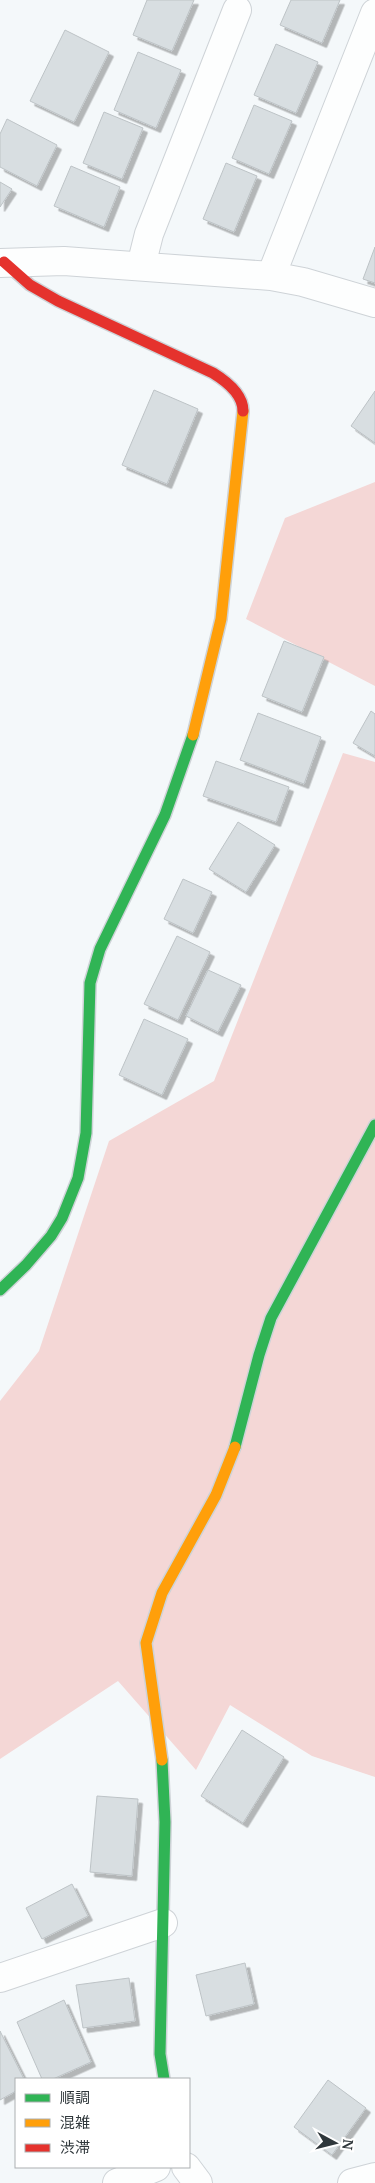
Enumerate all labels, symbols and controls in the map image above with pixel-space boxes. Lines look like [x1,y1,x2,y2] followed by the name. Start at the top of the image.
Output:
[15,2078,190,2168] legend
[60,2087,90,2107] text: 順調
[60,2112,90,2132] text: 混雑
[310,2118,360,2168] north arrow
[60,2137,90,2157] text: 渋滞
[338,2138,358,2151] text: N

